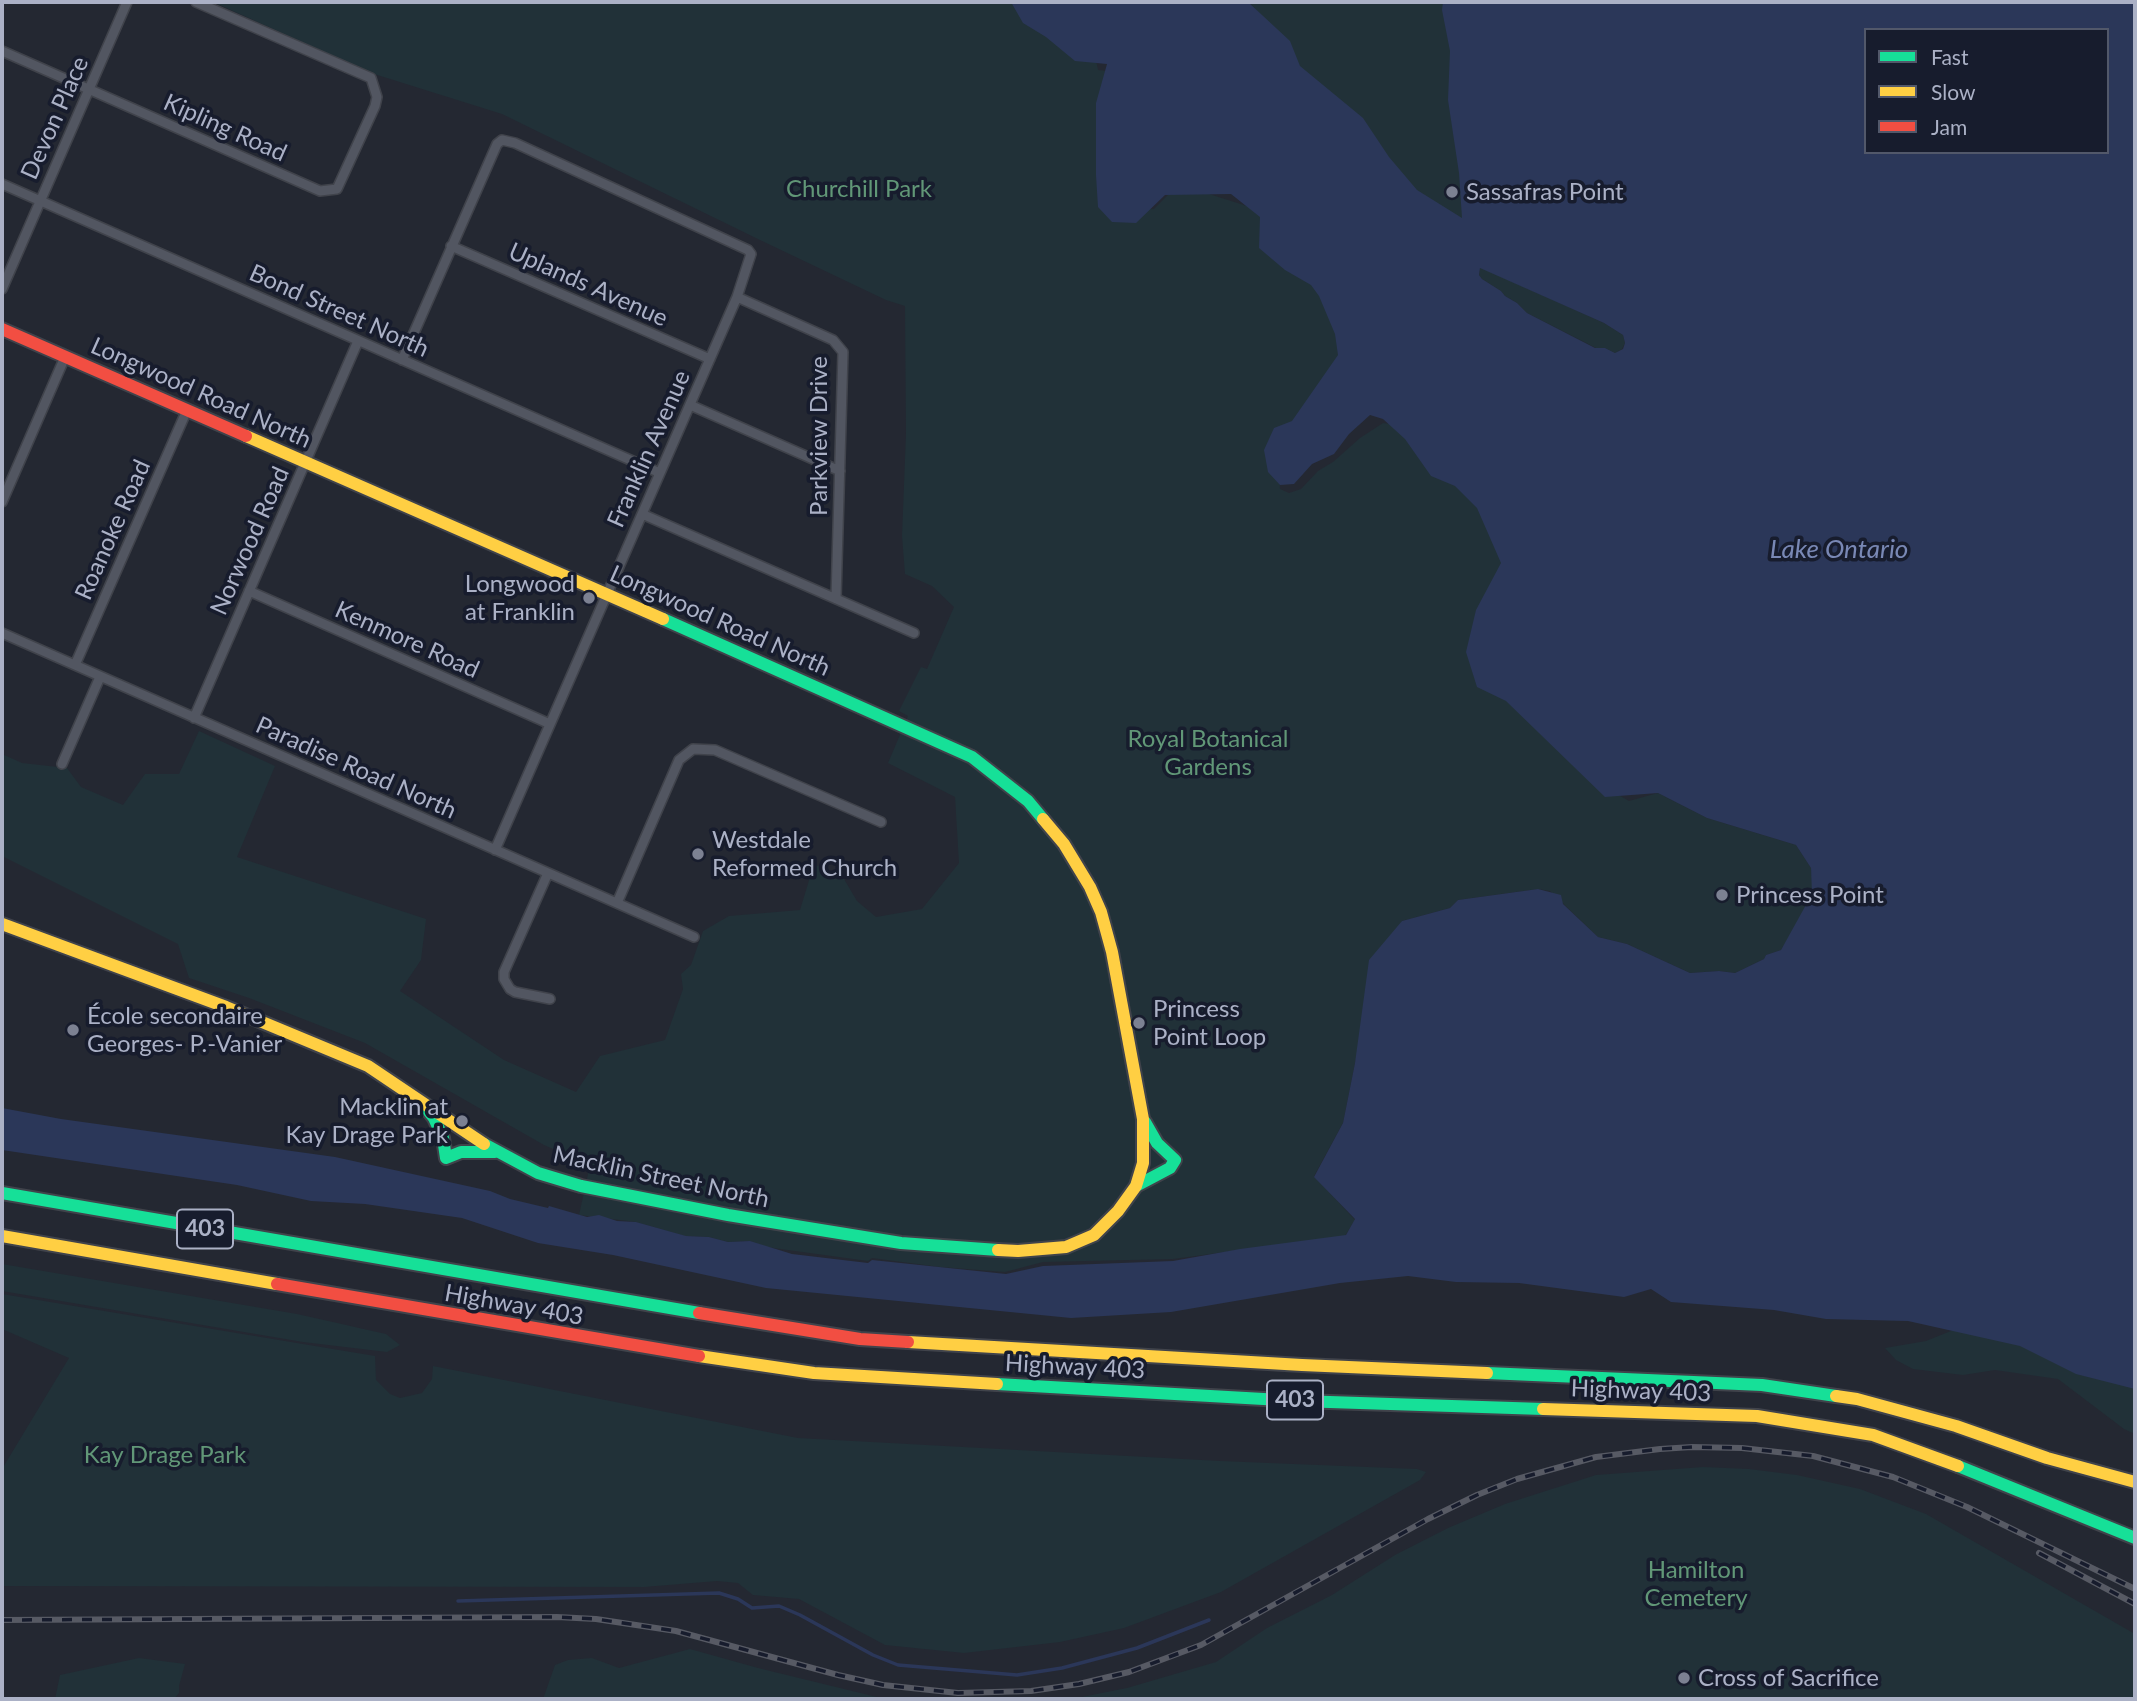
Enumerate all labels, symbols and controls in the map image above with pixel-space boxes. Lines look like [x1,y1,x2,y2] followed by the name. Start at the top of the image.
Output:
[1864,28,2109,154] legend
[1931,44,1968,69] text: Fast
[15,52,95,184] street label: Devon Place
[1931,79,1975,104] text: Slow
[159,88,291,168] street label: Kipling Road
[1931,114,1967,139] text: Jam
[786,175,932,203] park label: Churchill Park
[1466,178,1624,206] place label: Sassafras Point
[1444,184,1460,200] marker: Sassafras Point
[504,237,672,333] street label: Uplands Avenue
[245,258,433,364] street label: Bond Street North
[86,331,316,455] street label: Longwood Road North
[805,356,833,516] street label: Parkview Drive
[601,366,697,532] street label: Franklin Avenue
[69,455,157,605] street label: Roanoke Road
[205,463,295,619] street label: Norwood Road
[1770,534,1908,566] water label: Lake Ontario
[605,559,835,683] street label: Longwood Road North
[465,570,575,626] place label: Longwood at Franklin
[581,590,597,606] marker: Longwood at Franklin
[330,595,484,685] street label: Kenmore Road
[251,711,461,825] street label: Paradise Road North
[1128,725,1288,781] park label: Royal Botanical Gardens
[712,826,897,882] place label: Westdale Reformed Church
[690,846,706,862] marker: Westdale Reformed Church
[1736,881,1884,909] place label: Princess Point
[1714,887,1730,903] marker: Princess Point
[1153,995,1266,1051] place label: Princess Point Loop
[87,1002,282,1058] place label: École secondaire Georges- P.-Vanier
[1131,1015,1147,1031] marker: Princess Point Loop
[65,1022,81,1038] marker: École secondaire Georges- P.-Vanier
[286,1093,448,1149] place label: Macklin at Kay Drage Park
[454,1113,470,1129] marker: Macklin at Kay Drage Park
[550,1140,772,1214] street label: Macklin Street North
[177,1210,233,1248] road number: 403
[442,1279,586,1331] street label: Highway 403
[1004,1349,1146,1385] street label: Highway 403
[1570,1374,1712,1408] street label: Highway 403
[1267,1380,1323,1420] road number: 403
[84,1441,246,1469] park label: Kay Drage Park
[1644,1556,1748,1612] park label: Hamilton Cemetery
[1698,1664,1879,1692] place label: Cross of Sacrifice
[1676,1670,1692,1686] marker: Cross of Sacrifice

